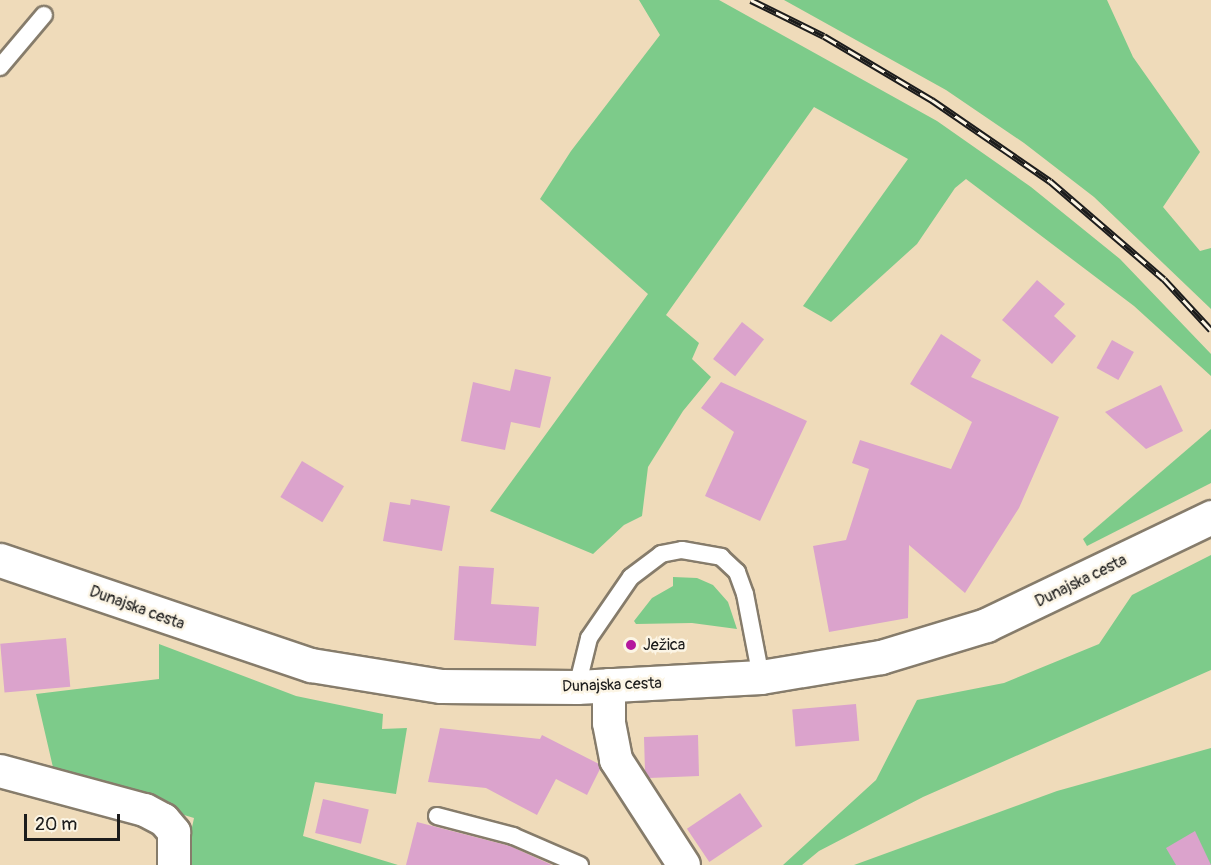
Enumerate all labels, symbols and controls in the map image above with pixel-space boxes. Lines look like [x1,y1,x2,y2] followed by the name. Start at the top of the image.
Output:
[1032,551,1130,611] street label: Dunajska cesta
[87,582,187,634] street label: Dunajska cesta
[643,635,685,655] place label: Ježica
[624,638,638,652] marker: Ježica
[562,674,662,696] street label: Dunajska cesta
[27,802,123,840] scale bar
[35,813,77,836] text: 20 m

